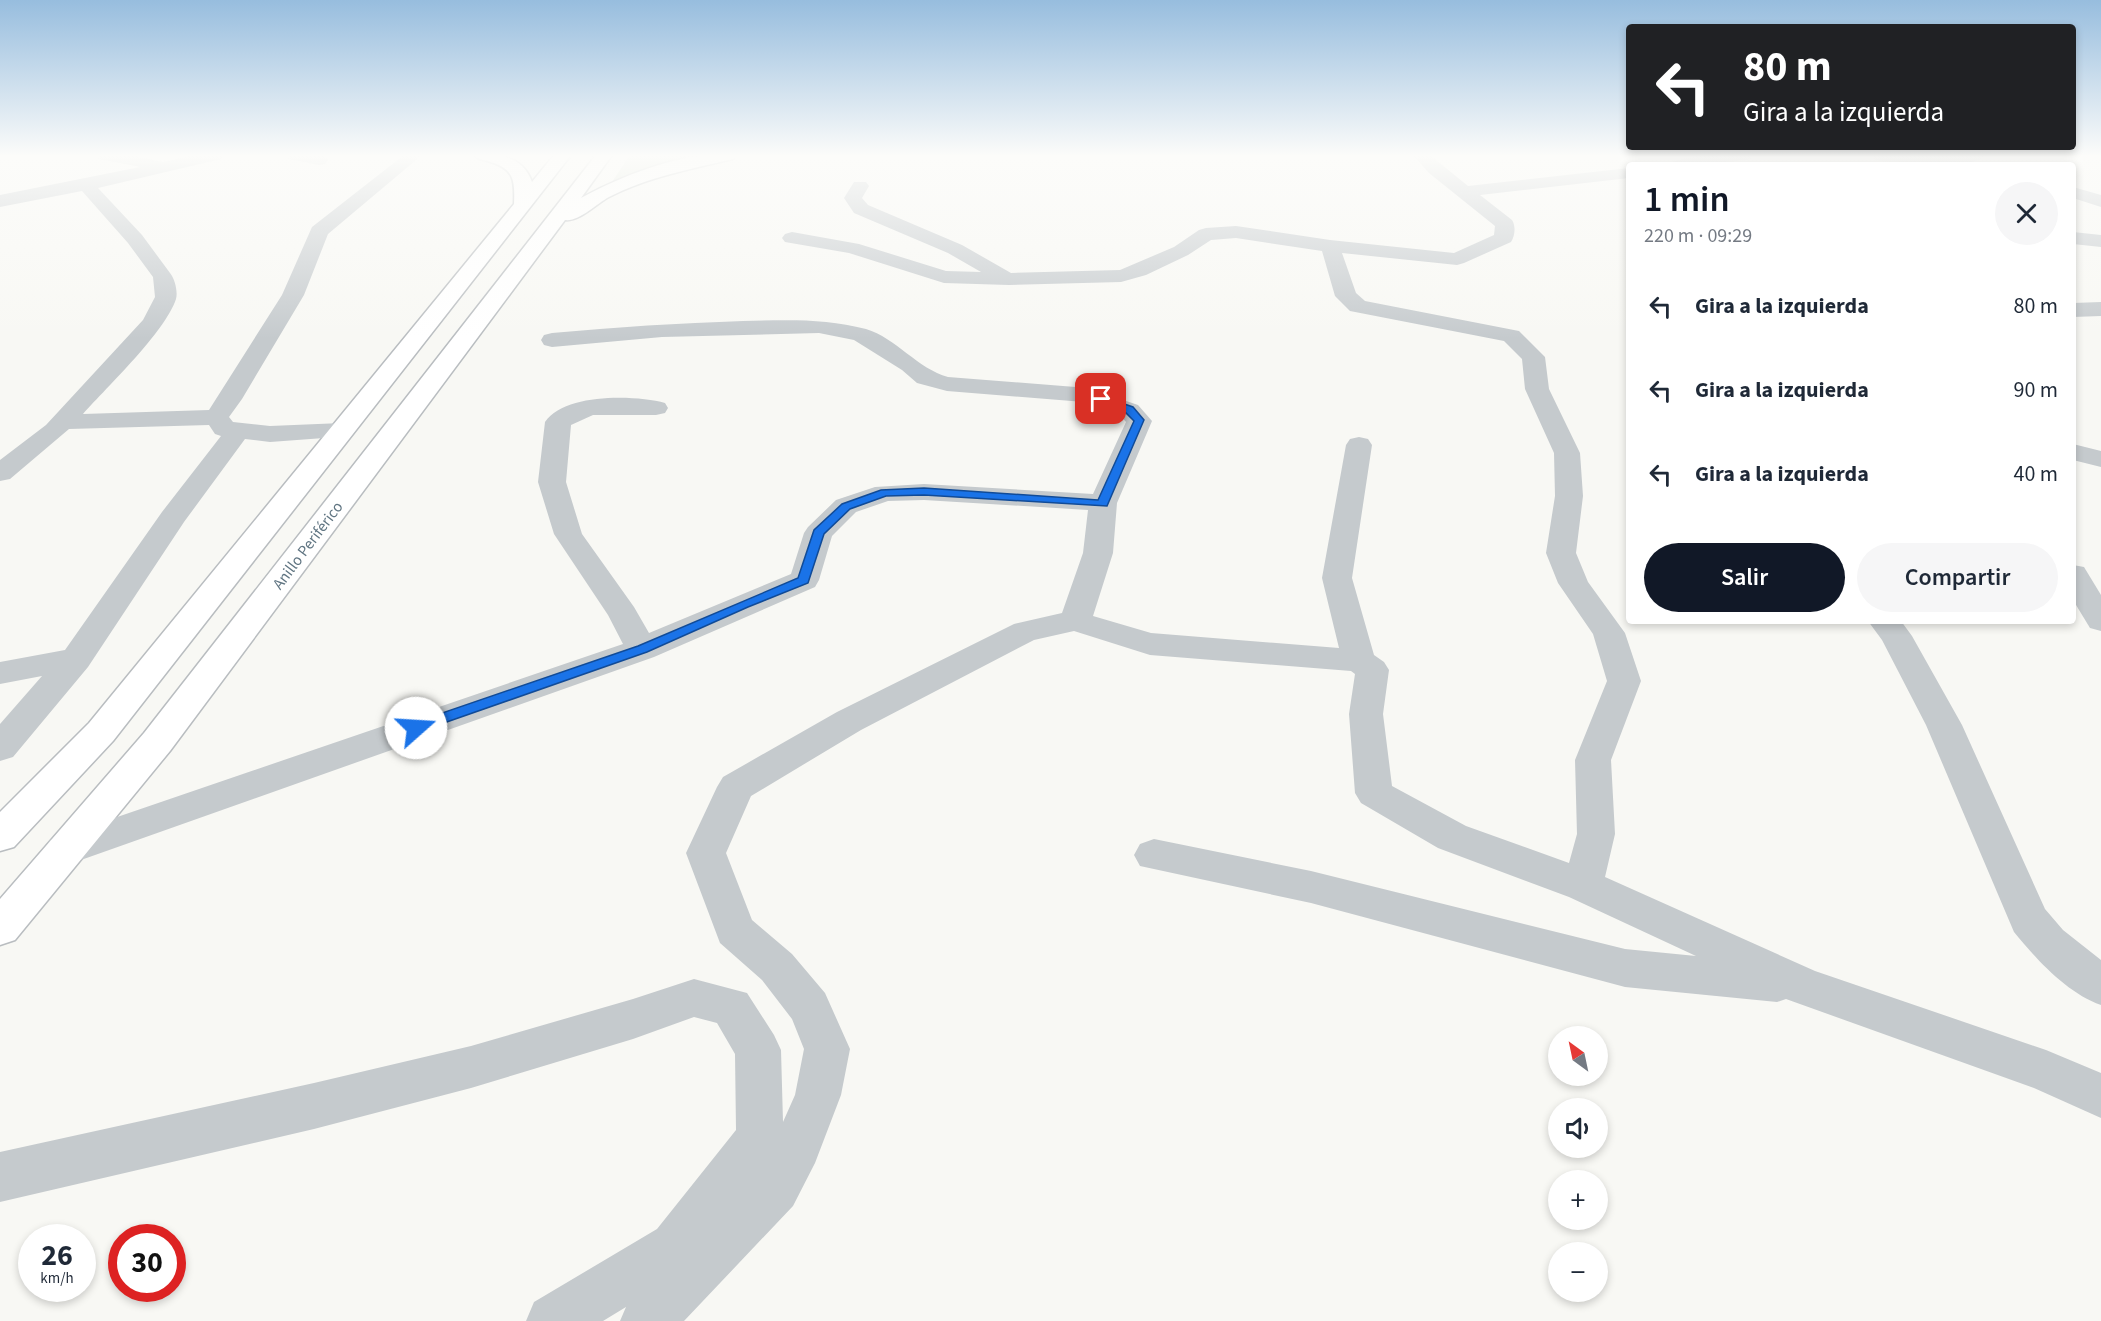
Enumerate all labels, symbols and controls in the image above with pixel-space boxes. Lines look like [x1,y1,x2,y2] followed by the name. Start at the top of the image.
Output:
[1743,37,1832,97] text: 80 m
[1644,48,1722,126] icon: left
[1743,93,1944,132] text: Gira a la izquierda
[1644,174,1730,225] text: 1 min
[1995,182,2058,245] button: close
[1644,222,1752,250] text: 220 m · 09:29
[1644,290,1677,323] icon: left
[1695,290,1869,322] text: Gira a la izquierda
[2013,290,2058,322] text: 80 m
[1075,373,1126,424] pin
[1644,374,1677,407] icon: left
[1695,374,1869,406] text: Gira a la izquierda
[2013,374,2058,406] text: 90 m
[1084,382,1117,415] icon: arrive
[1644,458,1677,491] icon: left
[1695,458,1869,490] text: Gira a la izquierda
[2013,458,2058,490] text: 40 m
[267,497,348,594] street label: Anillo Periférico
[1644,543,1845,612] button: Salir
[1857,543,2058,612] button: Compartir
[384,696,448,760] position arrow
[1548,1026,1608,1086] north arrow
[1548,1026,1608,1302] map controls
[1548,1098,1608,1158] button: sound
[1548,1170,1608,1230] button: +
[108,1224,186,1302] speed limit sign: 30
[41,1234,73,1277] text: 26
[1548,1242,1608,1302] button: −
[40,1268,74,1289] text: km/h

